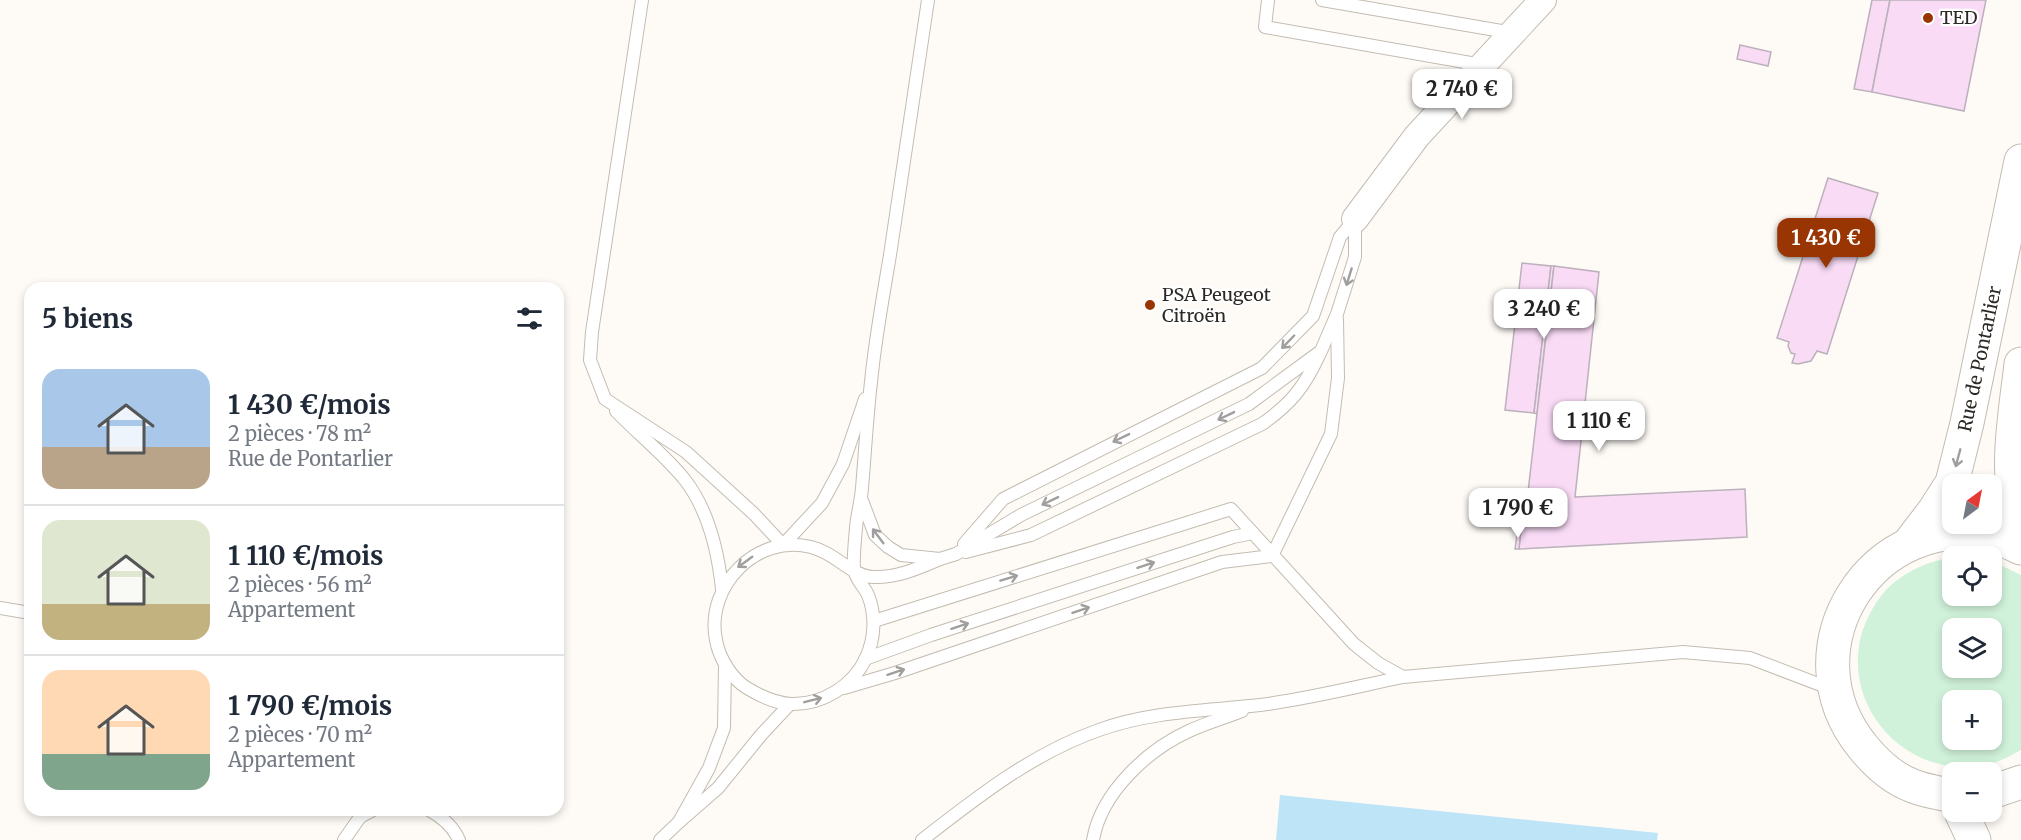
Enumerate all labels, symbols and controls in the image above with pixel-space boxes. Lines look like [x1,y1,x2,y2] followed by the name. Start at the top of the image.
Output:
[1940,6,1977,29] place label: TED
[1921,11,1935,25] marker: TED
[1407,69,1517,120] pin: 2 740 €
[1426,76,1498,101] text: 2 740 €
[1771,218,1881,269] pin: 1 430 €
[1791,225,1861,250] text: 1 430 €
[1343,267,1354,286] one-way arrow
[1162,283,1271,327] place label: PSA Peugeot Citroën
[1953,284,2006,434] street label: Rue de Pontarlier
[1489,289,1599,340] pin: 3 240 €
[1508,296,1580,321] text: 3 240 €
[1143,298,1157,312] marker: PSA Peugeot Citroën
[42,302,133,335] text: 5 biens
[513,302,546,335] icon: filters
[1281,334,1296,349] one-way arrow
[228,388,391,421] text: 1 430 €/mois
[90,393,162,465] icon: home
[1544,401,1654,452] pin: 1 110 €
[1567,408,1631,433] text: 1 110 €
[1217,410,1235,422] one-way arrow
[228,421,371,446] text: 2 pièces · 78 m²
[1113,433,1131,445] one-way arrow
[228,446,393,471] text: Rue de Pontarlier
[1952,448,1963,467] one-way arrow
[1942,474,2002,534] north arrow
[1942,474,2002,822] map controls
[1463,488,1573,539] pin: 1 790 €
[1042,495,1060,507] one-way arrow
[1483,495,1553,520] text: 1 790 €
[872,528,884,544] one-way arrow
[228,539,384,572] text: 1 110 €/mois
[90,544,162,616] icon: home
[1942,546,2002,606] button: locate
[737,556,753,569] one-way arrow
[1136,559,1155,570] one-way arrow
[228,572,372,597] text: 2 pièces · 56 m²
[999,572,1018,583] one-way arrow
[228,597,355,622] text: Appartement
[1071,604,1090,615] one-way arrow
[1942,618,2002,678] button: layers
[950,619,969,630] one-way arrow
[886,666,905,677] one-way arrow
[228,689,392,722] text: 1 790 €/mois
[1942,690,2002,750] button: +
[803,693,822,705] one-way arrow
[90,694,162,766] icon: home
[228,722,372,747] text: 2 pièces · 70 m²
[228,747,355,772] text: Appartement
[1942,762,2002,822] button: −

